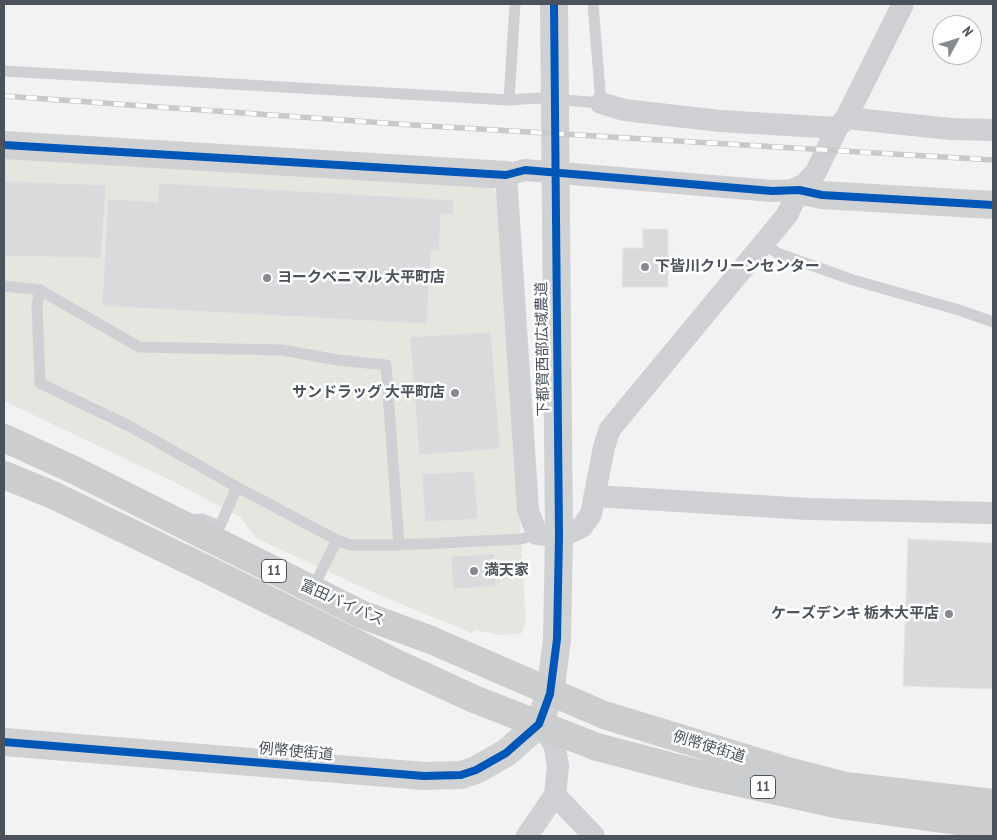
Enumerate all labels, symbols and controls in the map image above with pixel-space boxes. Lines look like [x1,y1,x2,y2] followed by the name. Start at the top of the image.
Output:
[932,15,982,65] north arrow
[959,23,977,40] text: N
[655,258,820,276] place label: 下皆川クリーンセンター
[639,261,651,273] marker: 下皆川クリーンセンター
[277,269,445,287] place label: ヨークベニマル 大平町店
[261,272,273,284] marker: ヨークベニマル 大平町店
[533,281,553,417] street label: 下都賀西部広域農道
[292,384,445,402] place label: サンドラッグ 大平町店
[449,387,461,399] marker: サンドラッグ 大平町店
[262,560,286,582] road number: 11
[484,562,529,580] place label: 満天家
[468,565,480,577] marker: 満天家
[297,576,387,630] street label: 富田バイパス
[771,605,939,623] place label: ケーズデンキ 栃木大平店
[943,608,955,620] marker: ケーズデンキ 栃木大平店
[671,727,747,767] street label: 例幣使街道
[258,740,334,764] street label: 例幣使街道
[750,776,776,799] road number: 11

